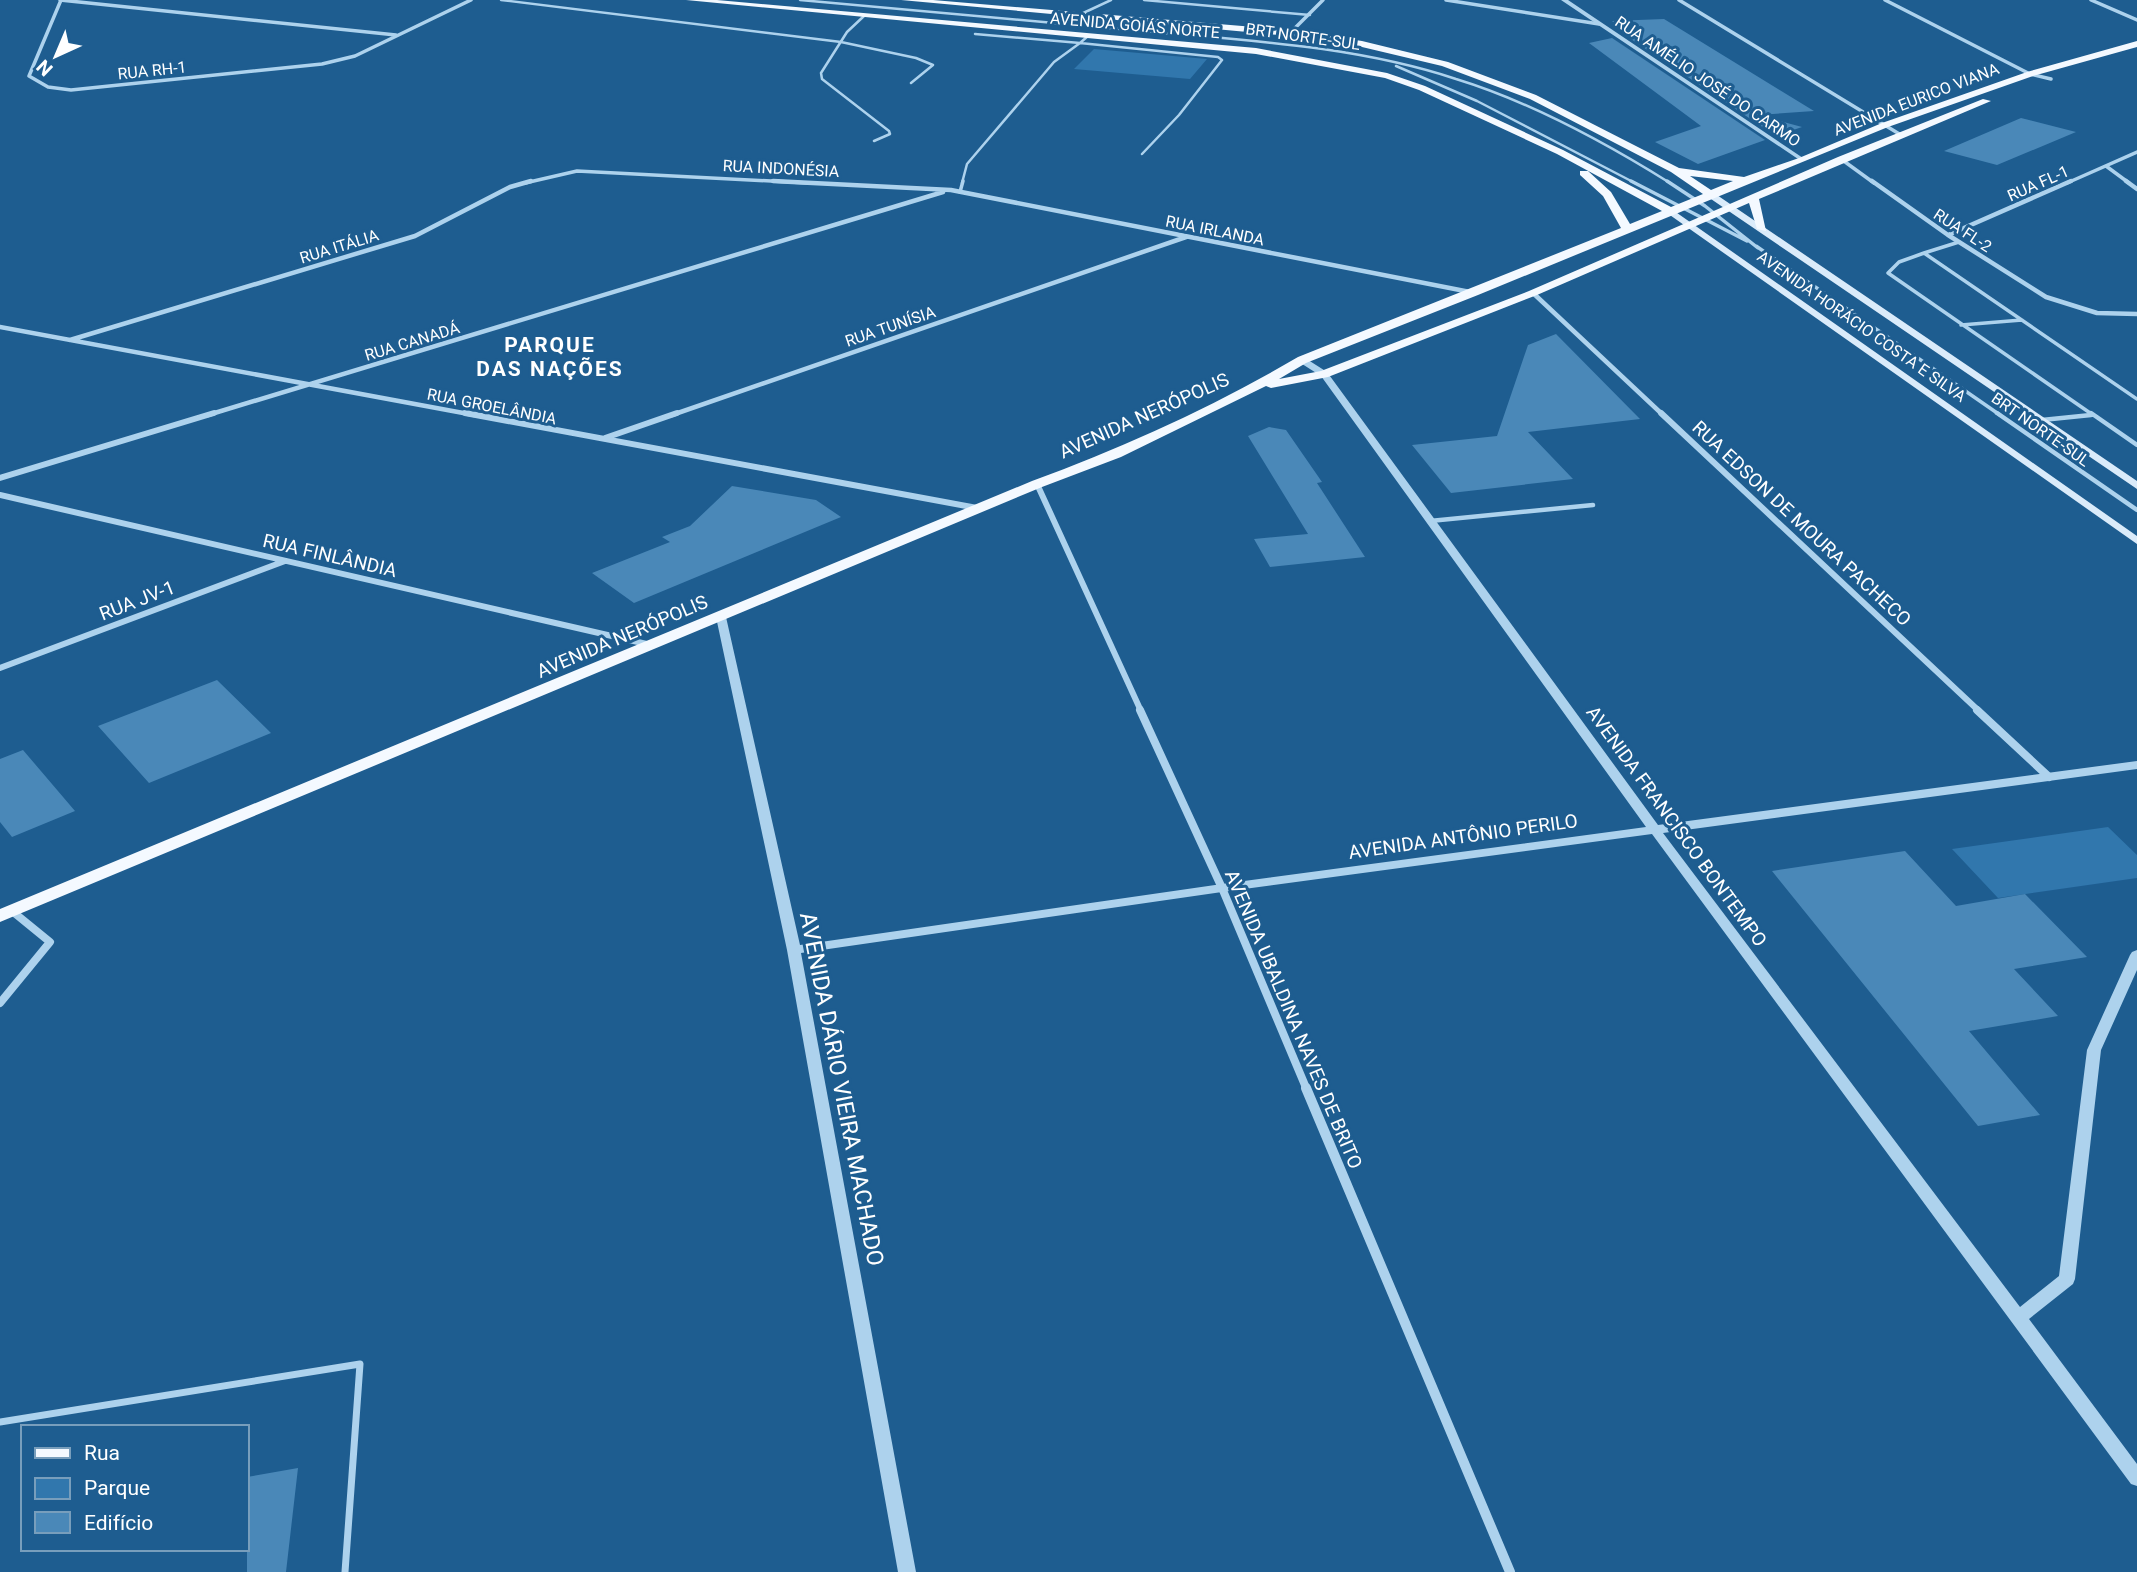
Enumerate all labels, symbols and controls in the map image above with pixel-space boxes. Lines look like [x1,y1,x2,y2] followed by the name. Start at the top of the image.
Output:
[1049,9,1221,42] street label: AVENIDA GOIÁS NORTE
[1611,12,1804,151] street label: RUA AMÉLIO JOSÉ DO CARMO
[1244,19,1362,54] street label: BRT NORTE-SUL
[21,21,91,91] north arrow
[32,55,57,81] text: N
[117,57,187,84] street label: RUA RH-1
[1831,59,2002,140] street label: AVENIDA EURICO VIANA
[722,156,840,181] street label: RUA INDONÉSIA
[2004,161,2072,205] street label: RUA FL-1
[1930,205,1995,256] street label: RUA FL-2
[1164,212,1266,249] street label: RUA IRLANDA
[297,225,381,267] street label: RUA ITÁLIA
[1754,247,1970,406] street label: AVENIDA HORÁCIO COSTA E SILVA
[842,302,938,351] street label: RUA TUNÍSIA
[362,318,462,365] street label: RUA CANADÁ
[476,333,624,381] district label: PARQUE DAS NAÇÕES
[1056,368,1233,463] street label: AVENIDA NERÓPOLIS
[426,385,559,428] street label: RUA GROELÂNDIA
[1988,388,2094,471] street label: BRT NORTE-SUL
[1687,416,1916,631] street label: RUA EDSON DE MOURA PACHECO
[261,529,400,582] street label: RUA FINLÂNDIA
[96,576,178,625] street label: RUA JV-1
[533,590,711,683] street label: AVENIDA NERÓPOLIS
[1582,702,1772,951] street label: AVENIDA FRANCISCO BONTEMPO
[1347,809,1579,864] street label: AVENIDA ANTÔNIO PERILO
[1220,866,1367,1172] street label: AVENIDA UBALDINA NAVES DE BRITO
[794,910,890,1268] street label: AVENIDA DÁRIO VIEIRA MACHADO
[21,1425,248,1551] legend
[84,1441,120,1465] text: Rua
[84,1476,150,1500] text: Parque
[84,1511,153,1535] text: Edifício

